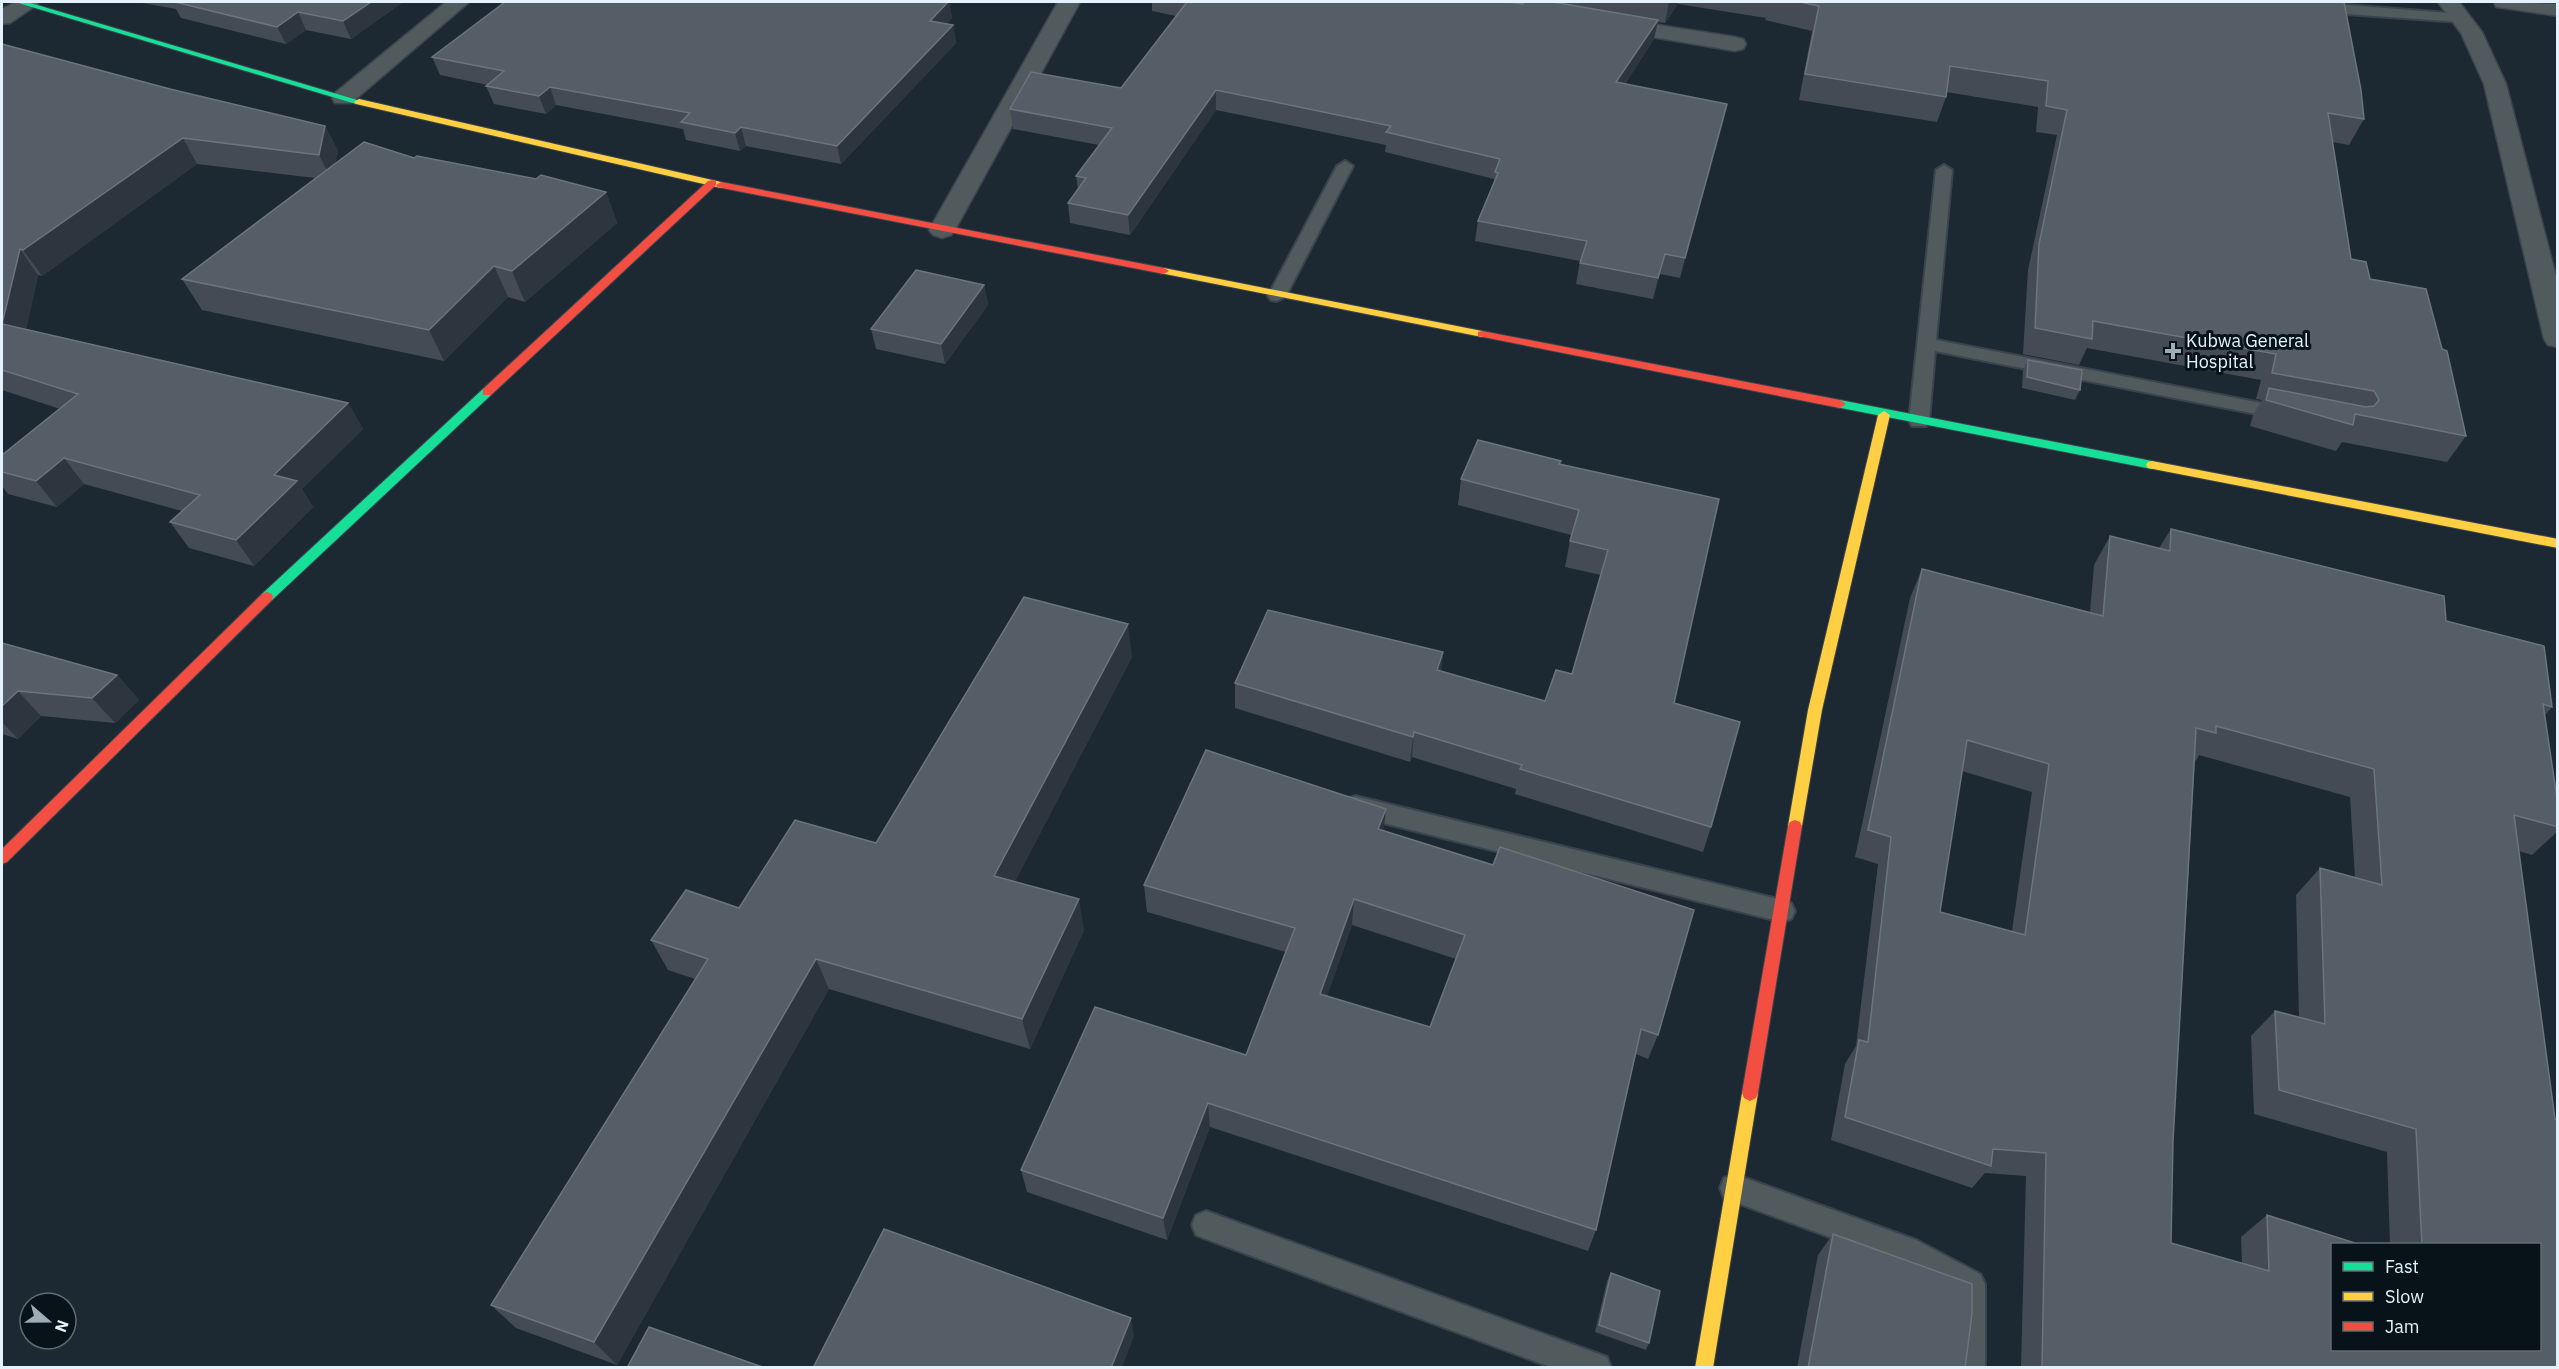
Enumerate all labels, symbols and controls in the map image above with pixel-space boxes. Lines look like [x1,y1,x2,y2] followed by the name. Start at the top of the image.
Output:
[2186,329,2309,373] place label: Kubwa General Hospital
[2164,342,2182,360] marker: Kubwa General Hospital
[2331,1243,2541,1351] legend
[2385,1255,2419,1278] text: Fast
[2385,1285,2424,1308] text: Slow
[18,1291,78,1351] north arrow
[2385,1315,2420,1338] text: Jam
[51,1317,73,1335] text: N

